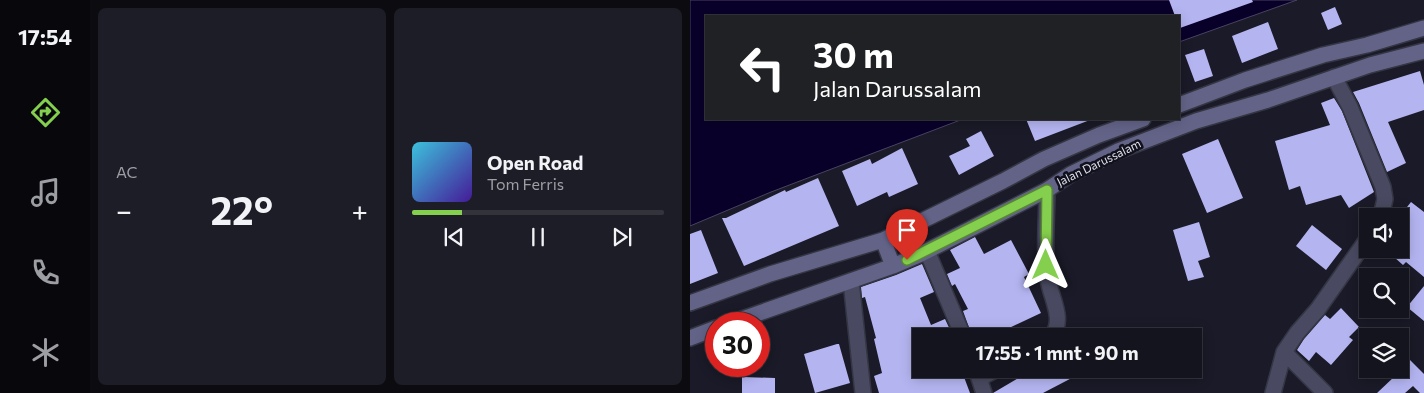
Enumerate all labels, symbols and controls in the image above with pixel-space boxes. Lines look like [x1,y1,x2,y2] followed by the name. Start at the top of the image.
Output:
[18,23,72,50] text: 17:54
[813,32,894,75] text: 30 m
[730,35,795,100] icon: left
[813,75,981,102] text: Jalan Darussalam
[28,95,63,130] icon: directions
[1054,136,1143,189] street label: Jalan Darussalam
[487,151,583,174] text: Open Road
[116,162,138,181] text: AC
[487,174,564,193] text: Tom Ferris
[28,175,63,210] icon: music
[210,186,273,233] text: 22°
[116,193,132,227] text: −
[352,193,368,227] text: +
[1359,208,1409,378] map controls
[1359,208,1409,258] button: sound
[886,209,928,260] pin
[893,216,921,244] icon: arrive
[440,223,468,251] icon: previous
[524,223,552,251] icon: pause
[608,223,636,251] icon: next
[1019,238,1071,290] position arrow
[28,255,63,290] icon: phone
[1359,268,1409,318] button: search
[705,312,770,377] speed limit sign: 30
[1359,328,1409,378] button: layers
[28,335,63,370] icon: climate
[975,341,1139,364] text: 17:55 · 1 mnt · 90 m

